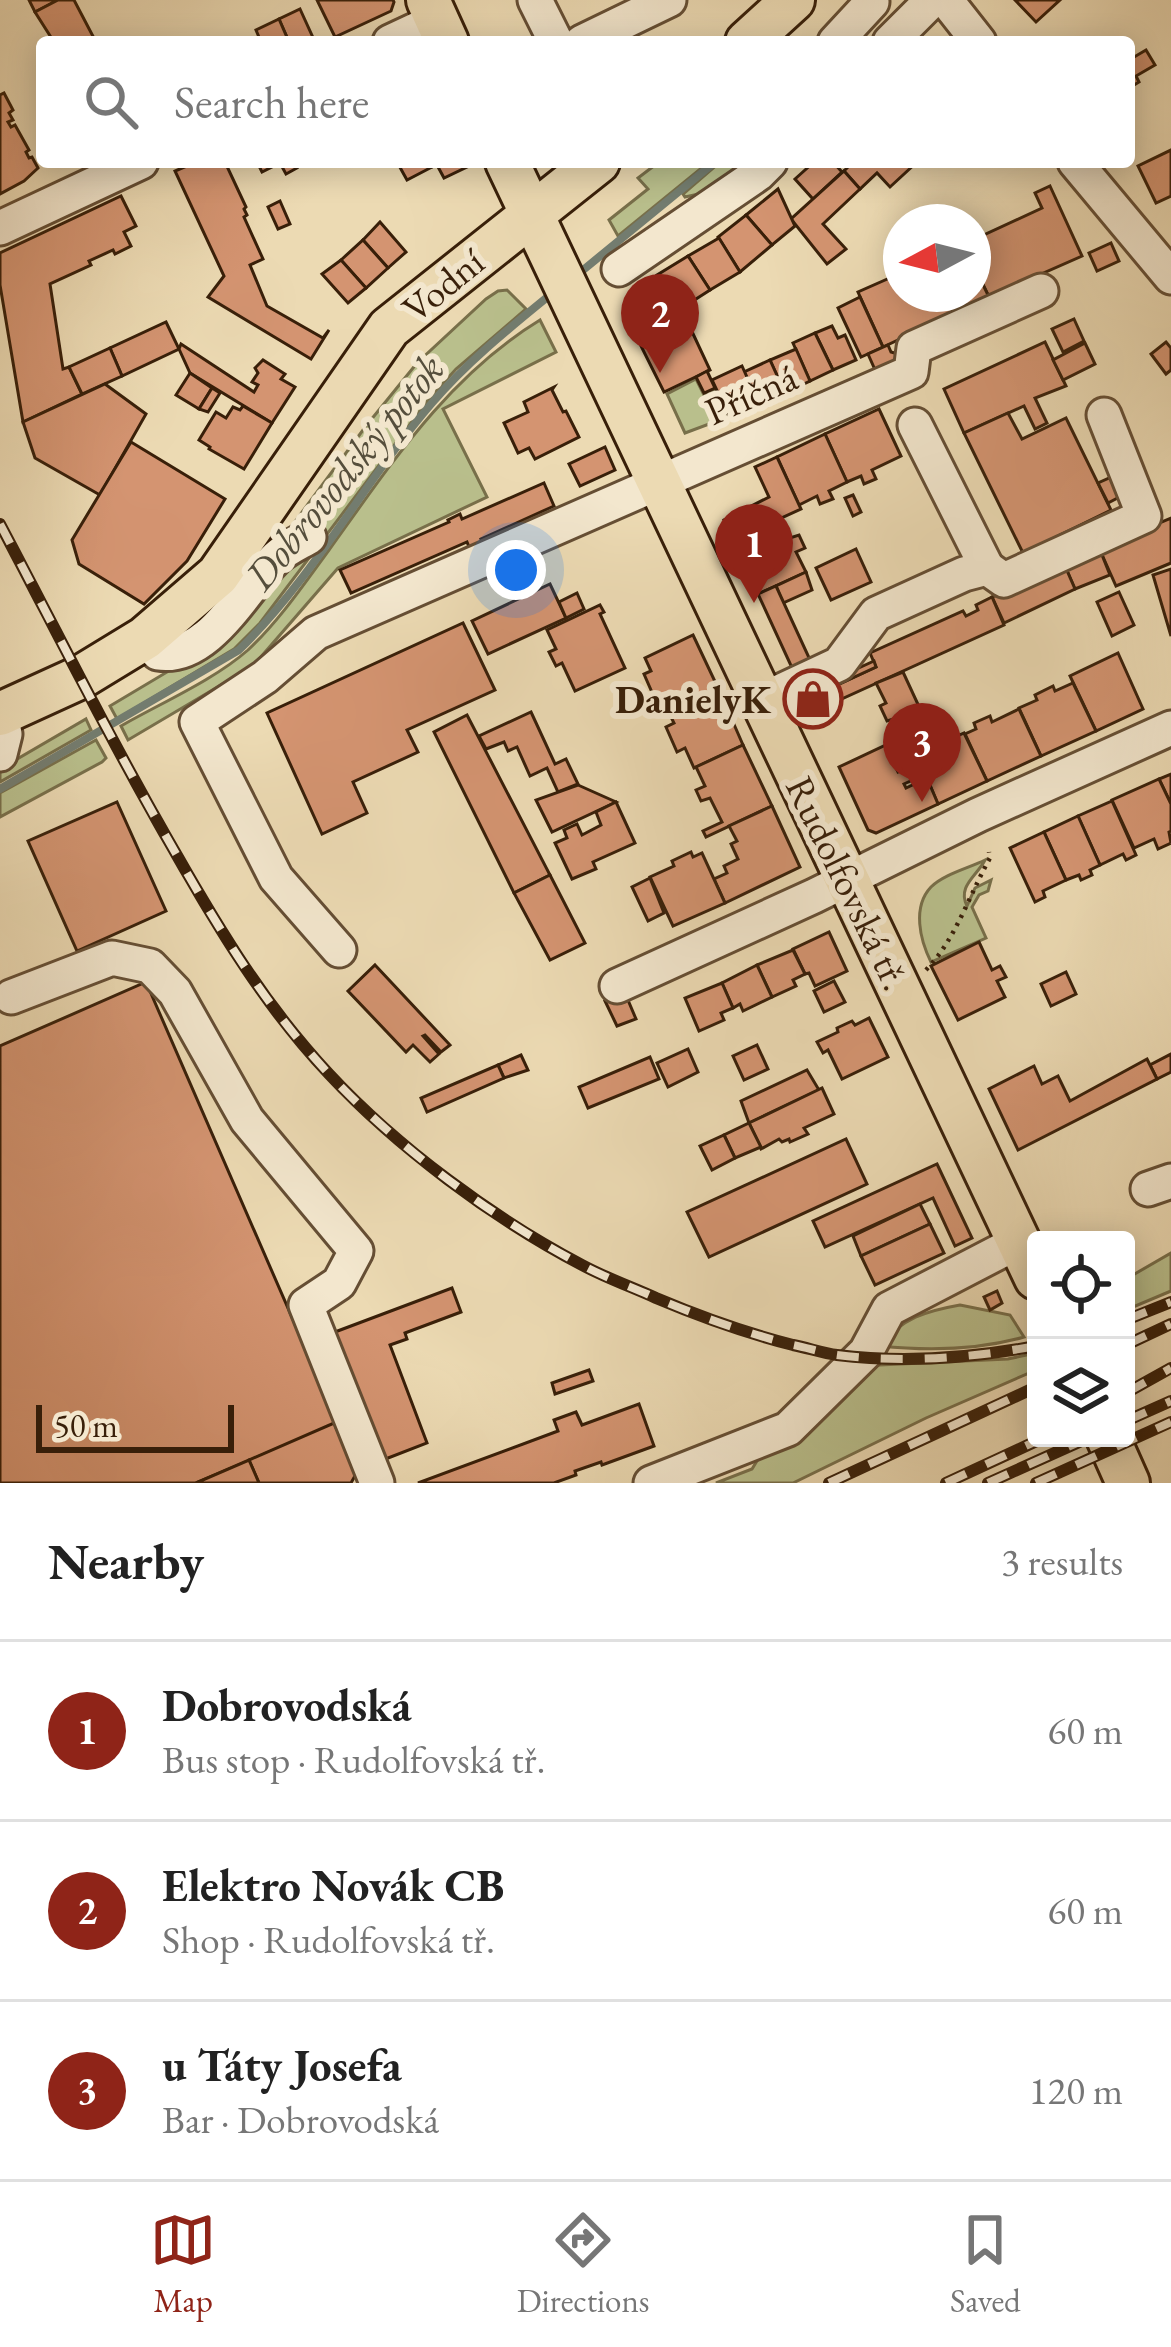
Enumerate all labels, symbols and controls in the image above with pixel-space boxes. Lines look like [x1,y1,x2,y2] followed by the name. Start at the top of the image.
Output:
[36,36,1135,168] search box
[78,69,144,135] icon: search
[174,73,369,131] text: Search here
[883,204,991,312] north arrow
[391,236,495,334] street label: Vodní
[621,274,699,373] pin: 2
[231,343,456,602] water label: Dobrovodský potok
[697,351,805,437] street label: Příčná
[715,504,793,603] pin: 1
[486,540,546,600] your location
[782,668,844,730] shop icon: DanielyK
[615,674,772,725] place label: DanielyK
[883,703,961,802] pin: 3
[774,768,922,998] street label: Rudolfovská tř.
[1027,1231,1135,1447] map controls
[1027,1231,1135,1339] button: locate
[1027,1339,1135,1447] button: layers
[36,1399,234,1452] scale bar
[54,1404,118,1447] text: 50 m
[48,1528,204,1594] text: Nearby
[1001,1536,1123,1587] text: 3 results
[162,1676,411,1734] text: Dobrovodská
[77,1705,97,1756] text: 1
[1047,1705,1123,1756] text: 60 m
[162,1734,546,1785] text: Bus stop · Rudolfovská tř.
[162,1856,505,1914] text: Elektro Novák CB
[77,1885,97,1936] text: 2
[1047,1885,1123,1936] text: 60 m
[162,1914,495,1965] text: Shop · Rudolfovská tř.
[162,2036,402,2094] text: u Táty Josefa
[77,2065,97,2116] text: 3
[1029,2065,1123,2116] text: 120 m
[162,2094,439,2145] text: Bar · Dobrovodská
[150,2207,216,2322] tab: Map
[517,2207,650,2322] tab: Directions
[950,2207,1021,2322] tab: Saved

